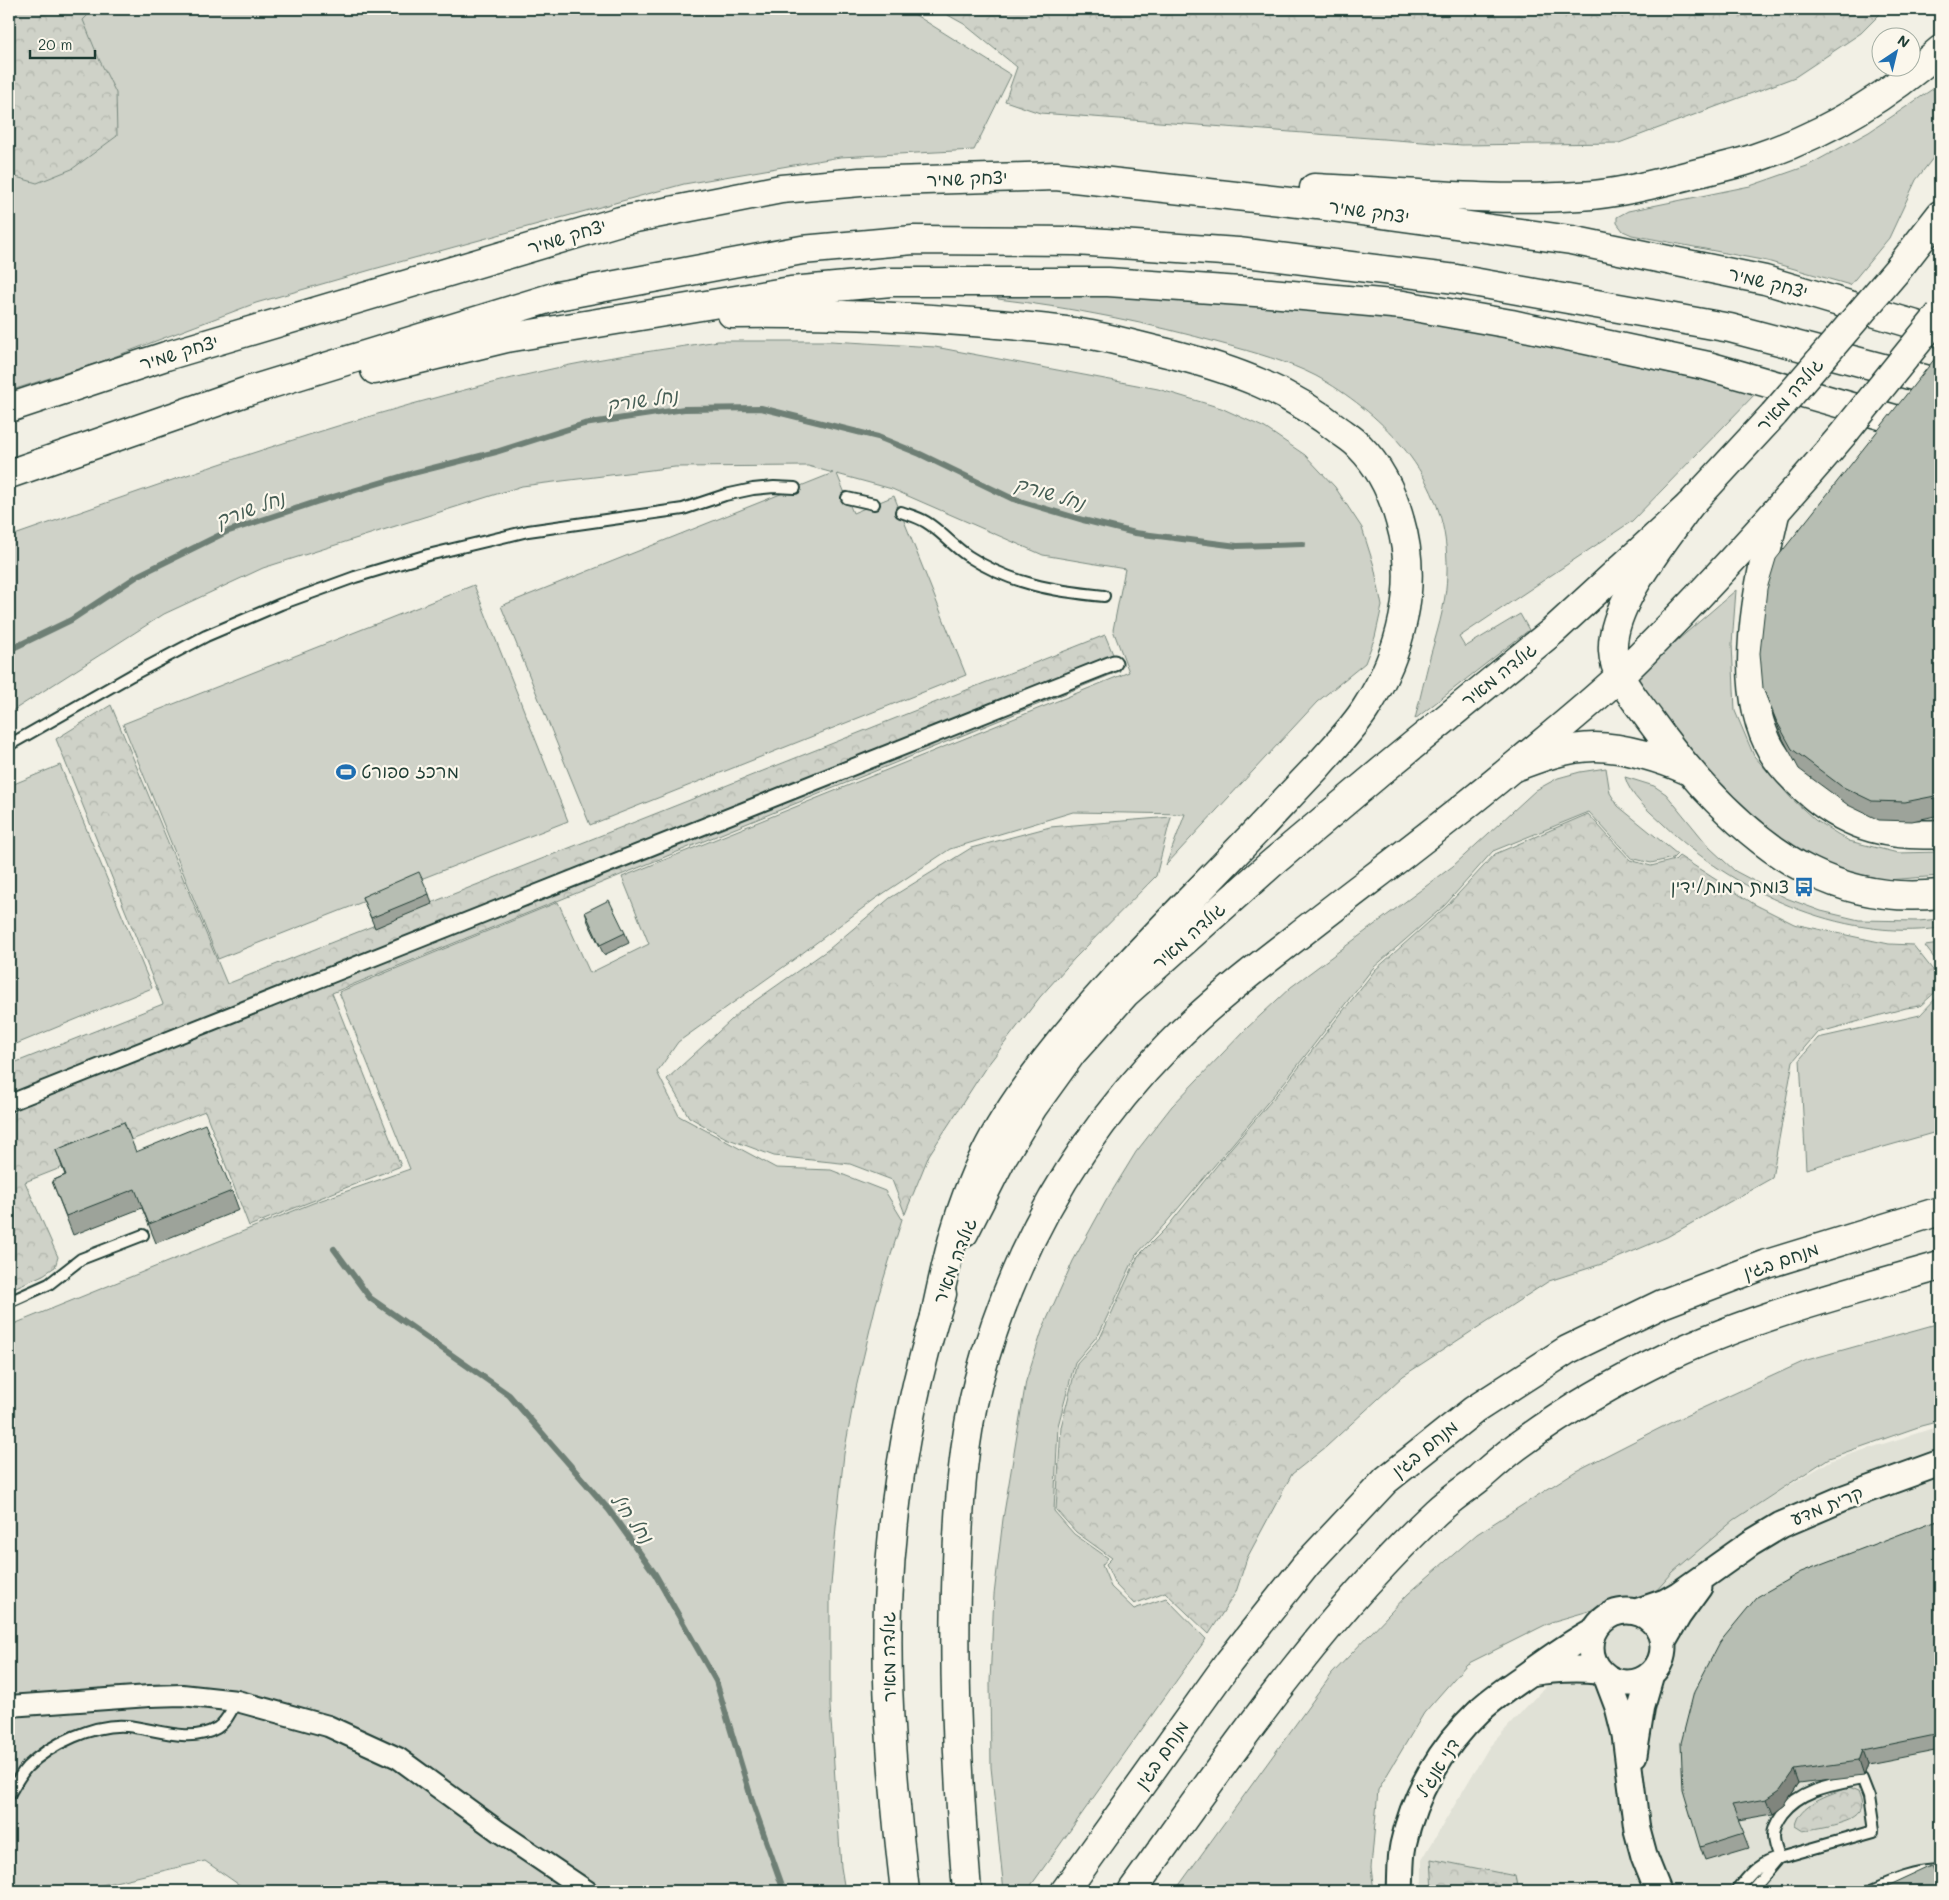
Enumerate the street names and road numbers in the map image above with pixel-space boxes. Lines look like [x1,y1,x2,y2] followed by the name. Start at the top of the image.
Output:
[926,165,1008,191] street label: יצחק שמיר
[1327,193,1411,229] street label: יצחק שמיר
[524,213,609,259] street label: יצחק שמיר
[1726,261,1810,303] street label: יצחק שמיר
[136,329,221,375] street label: יצחק שמיר
[1751,352,1828,436] street label: גולדה מאיר
[1456,636,1541,712] street label: גולדה מאיר
[1147,896,1230,974] street label: גולדה מאיר
[927,1214,981,1307] street label: גולדה מאיר
[1740,1236,1822,1284] street label: מנחם בגין
[1386,1414,1462,1482] street label: מנחם בגין
[1787,1480,1866,1530] street label: קרית מדע
[875,1612,901,1702] street label: גולדה מאיר
[1129,1715,1193,1793] street label: מנחם בגין
[1410,1733,1465,1802] street label: דני אנג'ל

